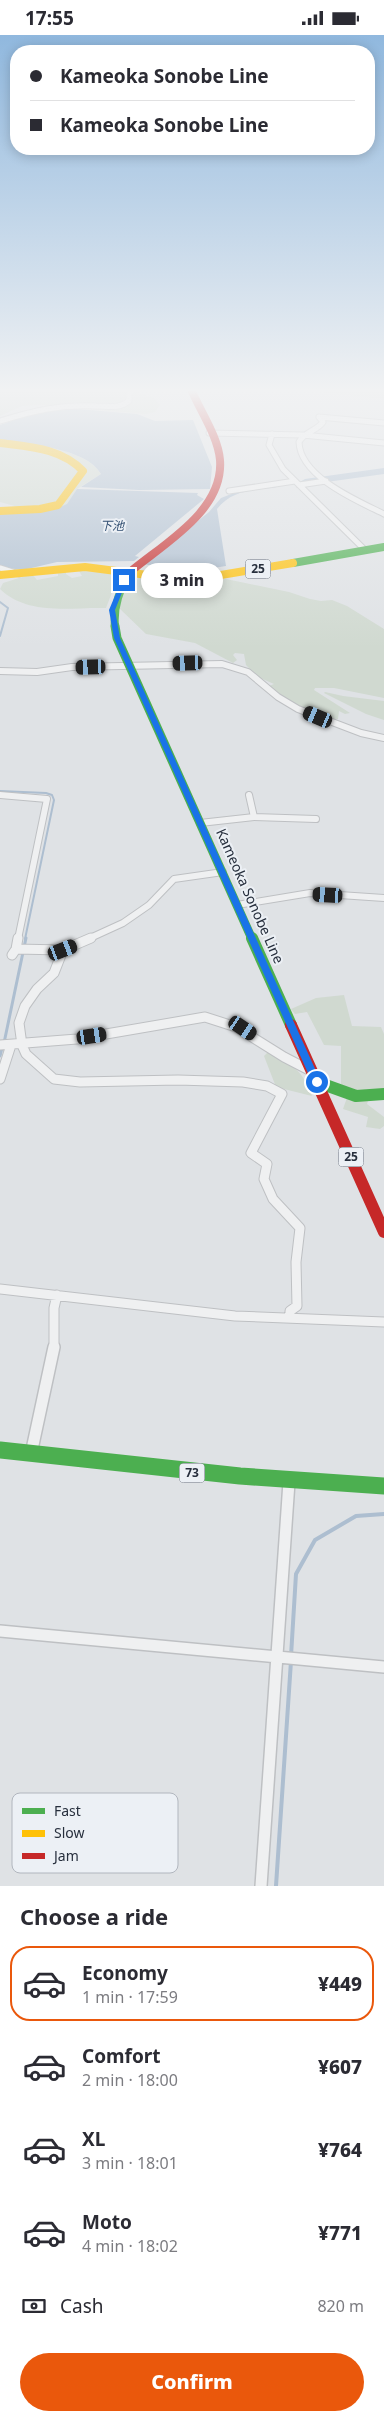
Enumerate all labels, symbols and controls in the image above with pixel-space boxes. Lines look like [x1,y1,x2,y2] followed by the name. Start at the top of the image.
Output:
[25,5,74,31] text: 17:55
[60,63,269,89] text: Kameoka Sonobe Line
[60,112,269,138] text: Kameoka Sonobe Line
[100,517,125,534] water label: 下池
[246,559,270,579] road number: 25
[142,563,224,597] callout: 3 min
[113,569,135,591] route end
[160,569,204,591] text: 3 min
[172,655,203,671] car
[75,659,106,675] car
[301,704,334,730] car
[212,825,289,966] street label: Kameoka Sonobe Line
[312,887,343,903] car
[46,938,79,962] car
[226,1013,259,1043] car
[76,1026,107,1046] car
[306,1071,328,1093] route start
[338,1147,364,1167] road number: 25
[180,1464,204,1483] road number: 73
[12,1793,178,1873] legend
[54,1801,81,1820] text: Fast
[54,1823,85,1842] text: Slow
[52,1846,79,1865] text: Jam
[20,1901,168,1931] text: Choose a ride
[82,1960,168,1986] text: Economy
[22,1961,67,2006] icon: car
[318,1971,362,1997] text: ¥449
[82,1986,178,2008] text: 1 min · 17:59
[82,2043,161,2069] text: Comfort
[22,2044,67,2089] icon: car
[318,2054,362,2080] text: ¥607
[82,2069,178,2091] text: 2 min · 18:00
[82,2126,105,2152] text: XL
[22,2127,67,2172] icon: car
[318,2137,362,2163] text: ¥764
[82,2152,178,2174] text: 3 min · 18:01
[82,2209,132,2235] text: Moto
[22,2210,67,2255] icon: car
[318,2220,362,2246] text: ¥771
[82,2235,178,2257] text: 4 min · 18:02
[20,2292,48,2320] icon: cash
[60,2293,104,2319] text: Cash
[317,2295,364,2317] text: 820 m
[20,2353,364,2411] button: Confirm

